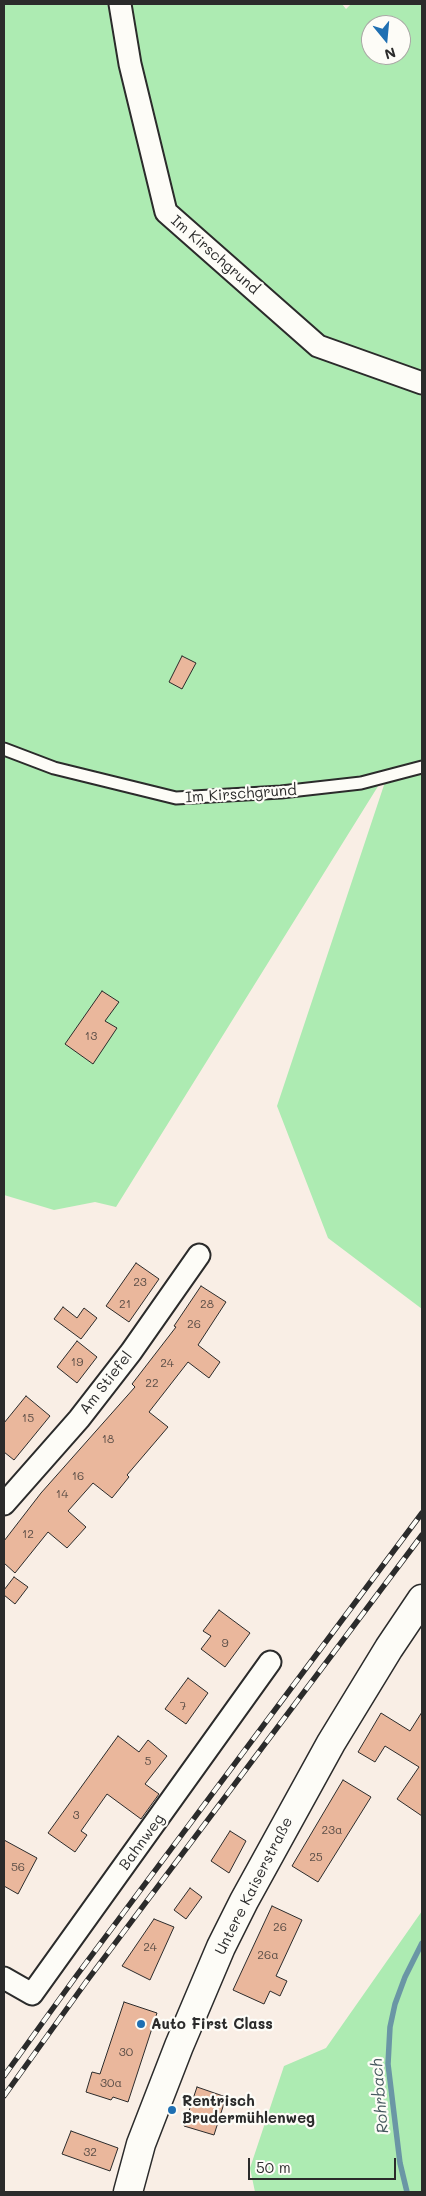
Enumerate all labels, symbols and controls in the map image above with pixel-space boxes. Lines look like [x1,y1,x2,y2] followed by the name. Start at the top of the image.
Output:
[361,15,411,65] north arrow
[382,43,398,65] text: N
[167,212,263,298] street label: Im Kirschgrund
[185,781,297,807] street label: Im Kirschgrund
[85,1029,97,1043] house number: 13
[133,1275,147,1289] house number: 23
[119,1297,131,1311] house number: 21
[200,1297,214,1311] house number: 28
[187,1317,201,1331] house number: 26
[76,1348,136,1418] street label: Am Stiefel
[71,1355,83,1369] house number: 19
[160,1356,174,1370] house number: 24
[145,1376,159,1390] house number: 22
[22,1411,34,1425] house number: 15
[102,1432,114,1446] house number: 18
[72,1469,84,1483] house number: 16
[56,1487,68,1501] house number: 14
[22,1527,34,1541] house number: 12
[221,1636,229,1650] house number: 9
[180,1699,186,1713] house number: 7
[145,1754,151,1768] house number: 5
[72,1808,80,1822] house number: 3
[116,1810,168,1874] street label: Bahnweg
[211,1814,297,1958] street label: Untere Kaiserstraße
[321,1823,343,1837] house number: 23a
[309,1850,323,1864] house number: 25
[11,1860,25,1874] house number: 56
[273,1920,287,1934] house number: 26
[143,1940,157,1954] house number: 24
[257,1948,279,1962] house number: 26a
[151,2015,273,2033] place label: Auto First Class
[135,2018,147,2030] marker: Auto First Class
[119,2045,133,2059] house number: 30
[367,2058,393,2134] water label: Rohrbach
[100,2076,122,2090] house number: 30a
[182,2092,315,2127] place label: Rentrisch Brudermühlenweg
[166,2104,178,2116] marker: Rentrisch Brudermühlenweg
[83,2145,97,2159] house number: 32
[251,2148,398,2180] scale bar
[256,2157,291,2177] text: 50 m

